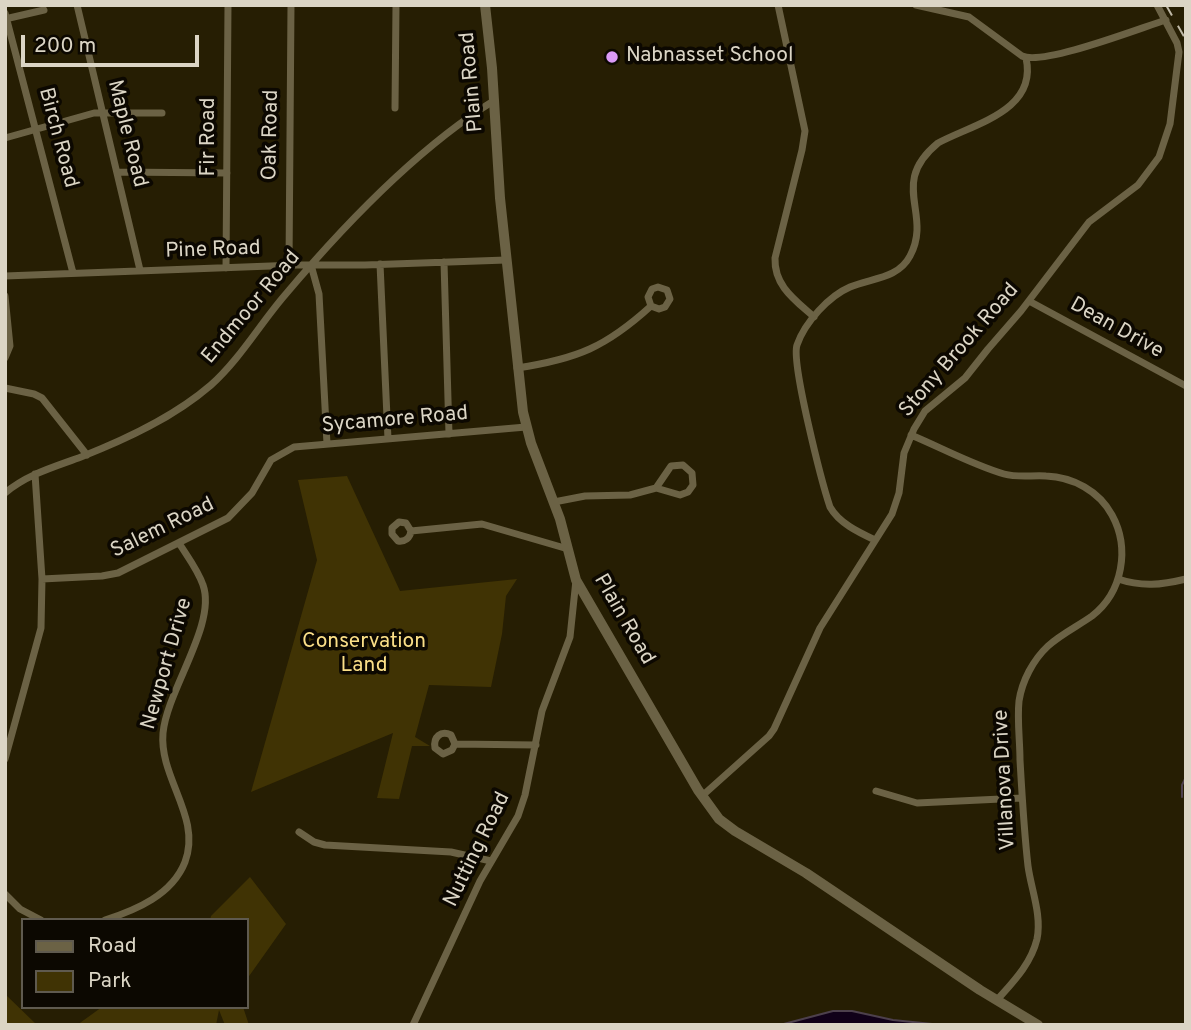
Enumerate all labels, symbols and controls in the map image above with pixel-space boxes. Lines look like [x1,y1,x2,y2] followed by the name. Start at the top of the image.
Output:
[24,21,203,65] scale bar
[456,31,490,133] street label: Plain Road
[34,33,96,60] text: 200 m
[626,44,794,70] place label: Nabnasset School
[604,49,620,65] marker: Nabnasset School
[100,78,152,190] street label: Maple Road
[32,85,82,191] street label: Birch Road
[259,89,285,181] street label: Oak Road
[197,98,223,176] street label: Fir Road
[165,237,261,265] street label: Pine Road
[197,246,307,370] street label: Endmoor Road
[895,279,1025,423] street label: Stony Brook Road
[1065,293,1167,365] street label: Dean Drive
[321,402,469,440] street label: Sycamore Road
[107,493,219,565] street label: Salem Road
[587,570,659,670] street label: Plain Road
[137,595,199,733] street label: Newport Drive
[302,630,426,680] park label: Conservation Land
[990,709,1022,851] street label: Villanova Drive
[439,788,517,912] street label: Nutting Road
[21,918,248,1009] legend
[88,933,137,960] text: Road
[88,968,131,995] text: Park

